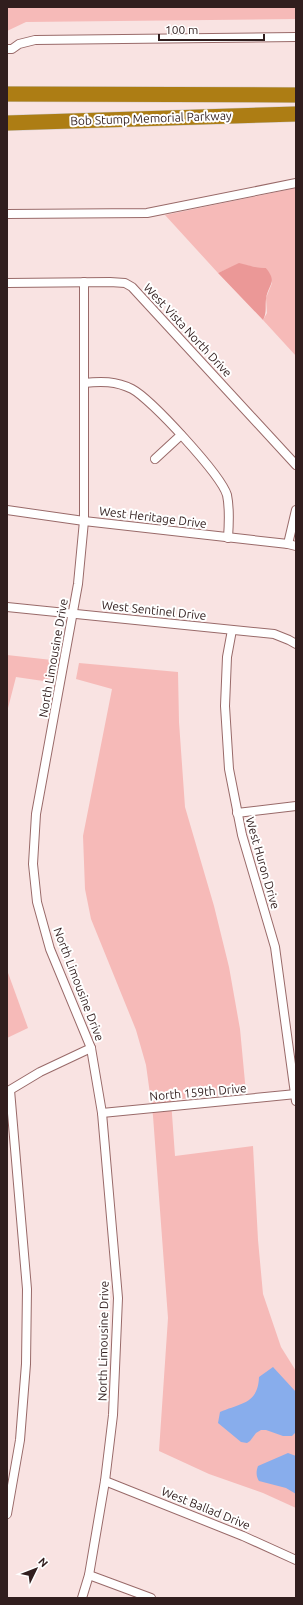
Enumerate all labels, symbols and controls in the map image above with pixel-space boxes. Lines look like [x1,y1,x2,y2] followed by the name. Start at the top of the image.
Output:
[159,16,264,42] scale bar
[165,23,198,36] text: 100 m
[70,109,232,127] street label: Bob Stump Memorial Parkway
[141,281,235,379] street label: West Vista North Drive
[99,504,207,530] street label: West Heritage Drive
[36,598,70,718] street label: North Limousine Drive
[101,598,207,622] street label: West Sentinel Drive
[244,816,282,910] street label: West Huron Drive
[51,925,107,1043] street label: North Limousine Drive
[149,1081,247,1103] street label: North 159th Drive
[95,1281,111,1401] street label: North Limousine Drive
[160,1484,252,1532] street label: West Ballad Drive
[16,1549,56,1589] north arrow
[36,1555,51,1569] text: N

